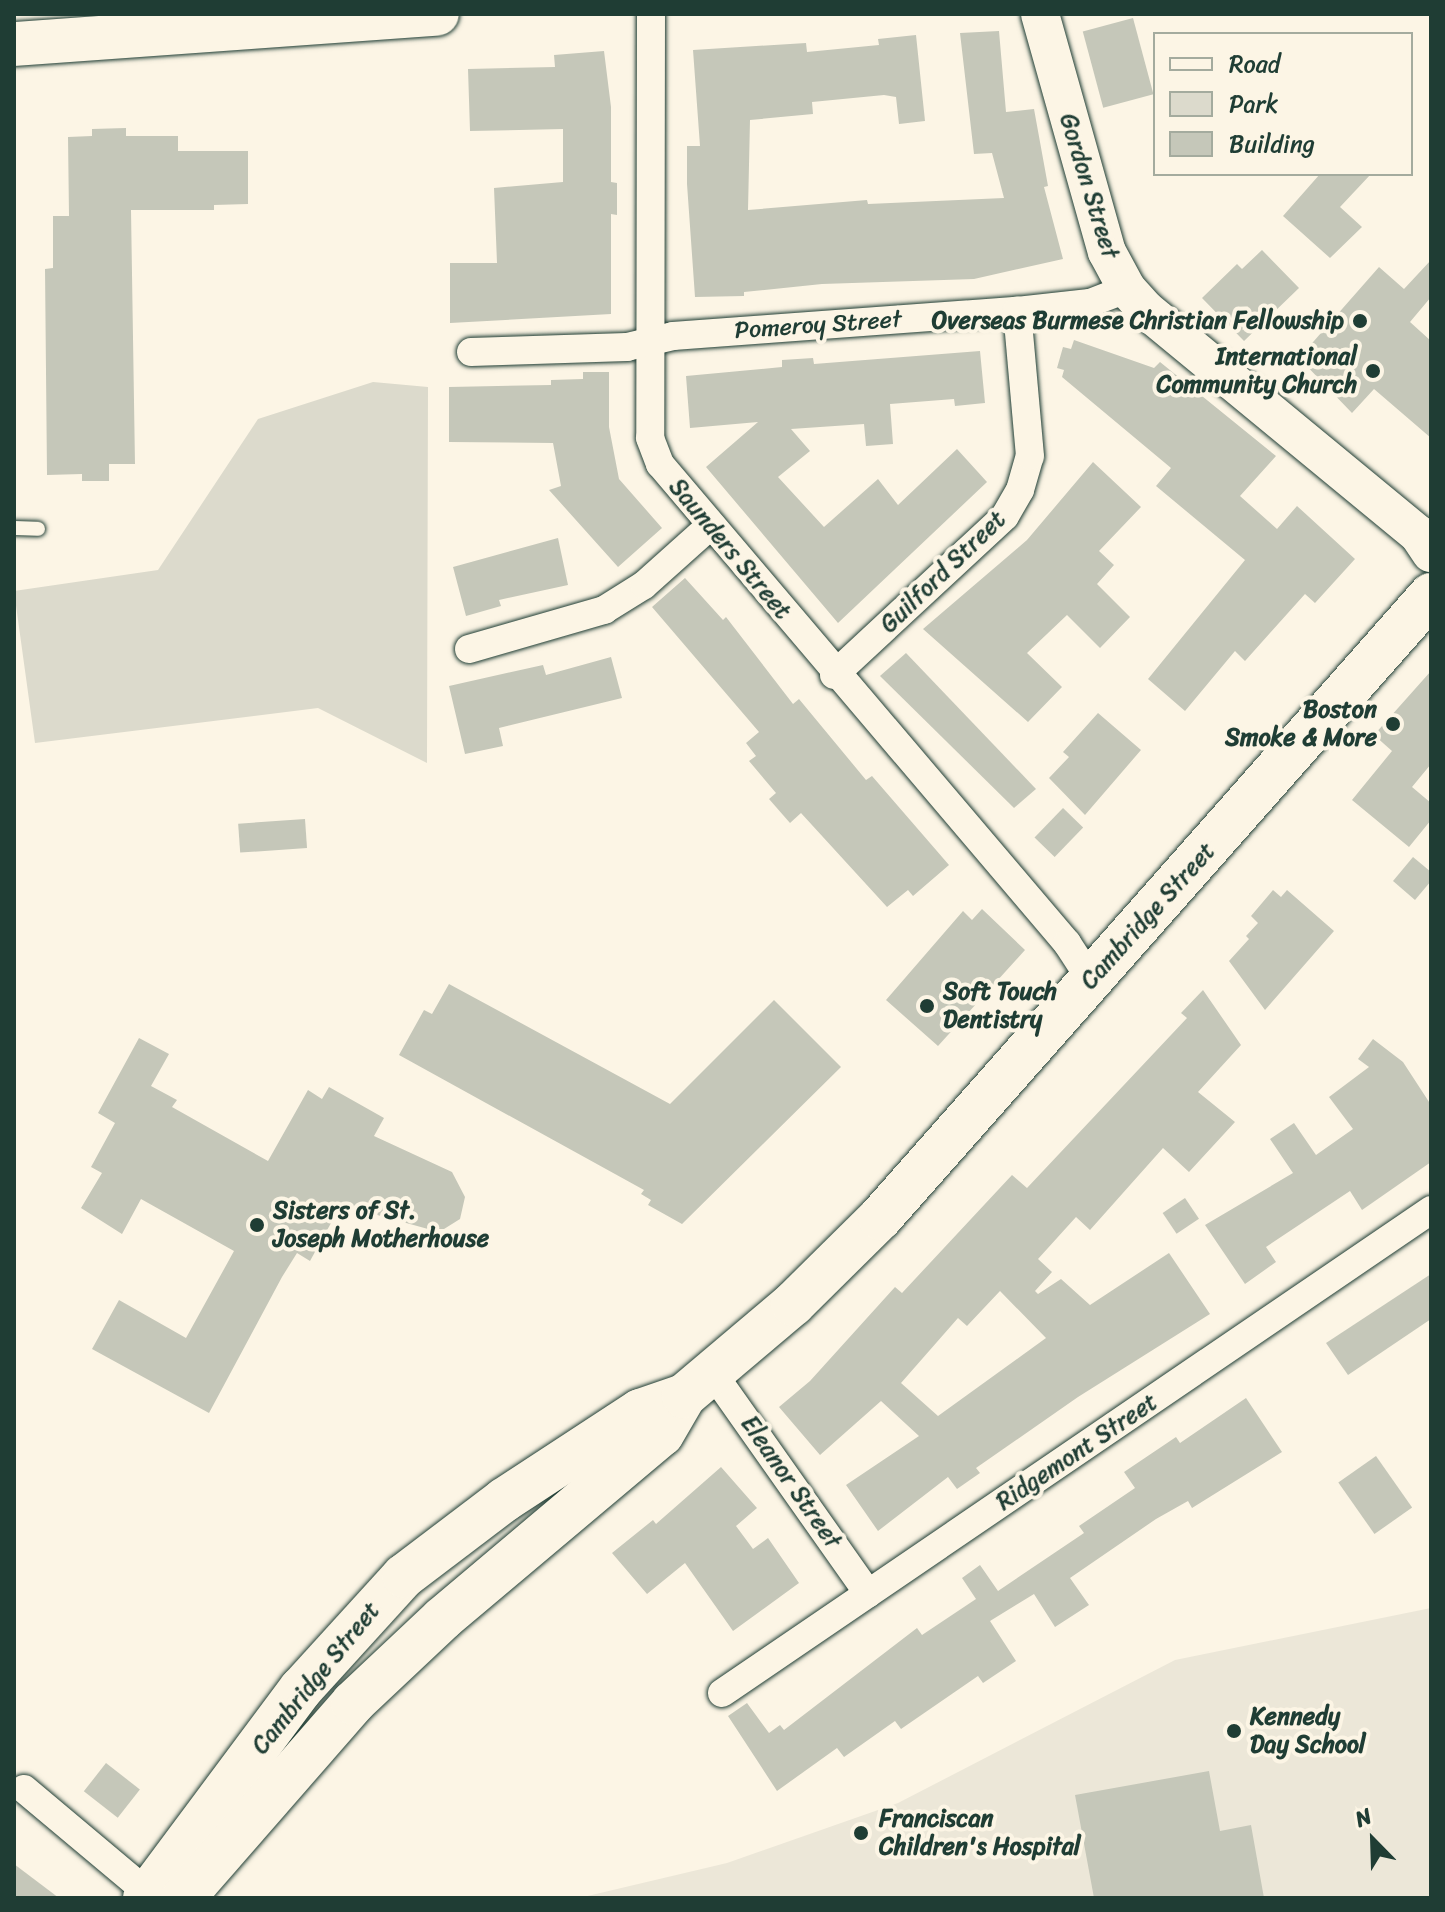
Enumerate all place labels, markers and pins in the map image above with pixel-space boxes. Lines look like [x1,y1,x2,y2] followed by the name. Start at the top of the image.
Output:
[934,307,1344,335] place label: Overseas Burmese Christian Fellowship
[1351,312,1369,330] marker: Overseas Burmese Christian Fellowship
[1156,343,1357,399] place label: International Community Church
[1364,362,1382,380] marker: International Community Church
[1225,696,1377,752] place label: Boston Smoke & More
[1384,715,1402,733] marker: Boston Smoke & More
[943,978,1058,1034] place label: Soft Touch Dentistry
[918,997,936,1015] marker: Soft Touch Dentistry
[273,1197,489,1253] place label: Sisters of St. Joseph Motherhouse
[248,1216,266,1234] marker: Sisters of St. Joseph Motherhouse
[1250,1703,1366,1759] place label: Kennedy Day School
[1225,1722,1243,1740] marker: Kennedy Day School
[879,1805,1081,1861] place label: Franciscan Children's Hospital
[850,1822,872,1844] marker: Franciscan Children's Hospital

